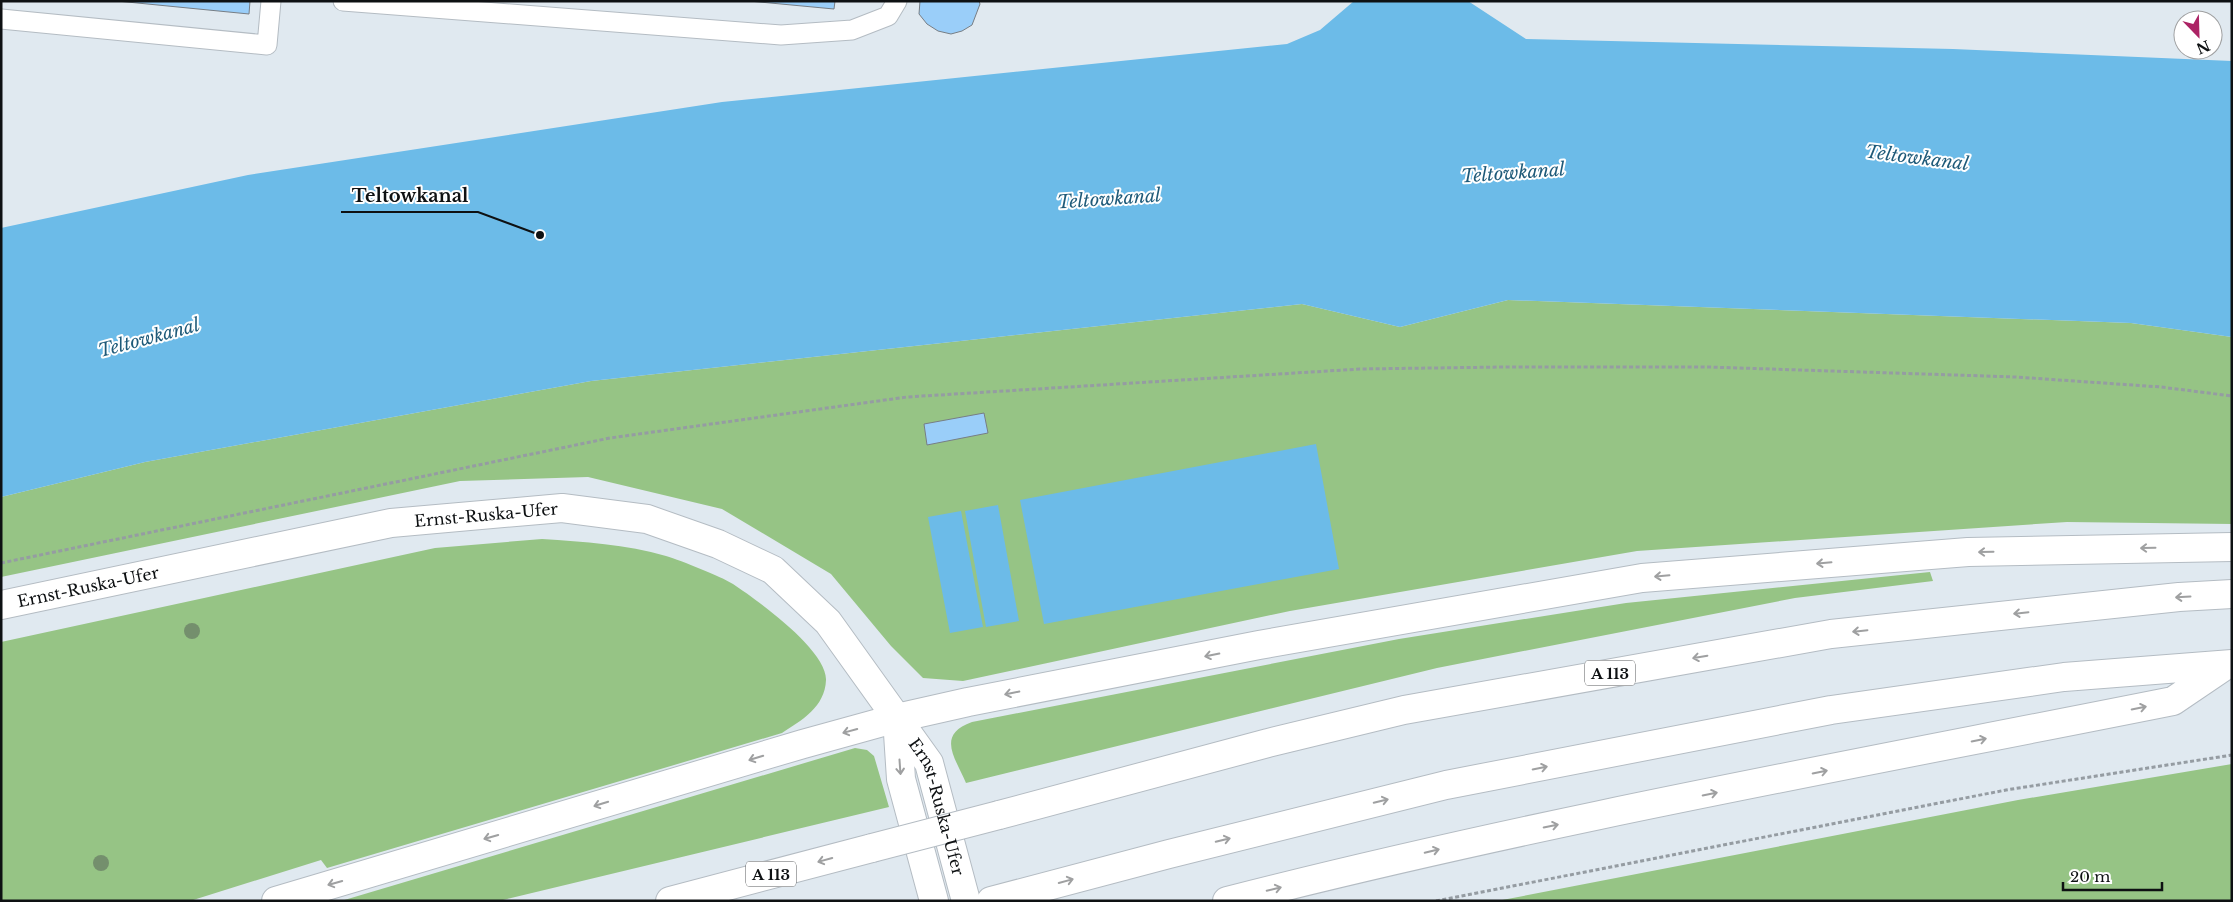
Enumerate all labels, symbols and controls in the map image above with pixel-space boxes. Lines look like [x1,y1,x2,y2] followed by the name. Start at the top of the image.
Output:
[2173,10,2223,60] north arrow
[2194,36,2213,58] text: N
[1864,141,1970,175] water label: Teltowkanal
[1460,158,1566,188] water label: Teltowkanal
[341,179,478,212] callout: Teltowkanal
[1056,184,1162,214] water label: Teltowkanal
[352,185,469,207] text: Teltowkanal
[96,314,202,362] water label: Teltowkanal
[413,498,559,531] street label: Ernst-Ruska-Ufer
[2140,544,2156,553] one-way arrow
[1978,547,1994,556] one-way arrow
[1816,559,1832,568] one-way arrow
[15,562,161,611] street label: Ernst-Ruska-Ufer
[1654,572,1670,581] one-way arrow
[2175,592,2191,601] one-way arrow
[2014,608,2030,618] one-way arrow
[1852,626,1868,636] one-way arrow
[1204,650,1220,660] one-way arrow
[1692,653,1708,663] one-way arrow
[1585,660,1635,686] road number: A 113
[1005,689,1021,699] one-way arrow
[2130,703,2146,712] one-way arrow
[842,727,858,736] one-way arrow
[904,734,969,878] street label: Ernst-Ruska-Ufer
[1971,735,1987,744] one-way arrow
[749,753,765,763] one-way arrow
[896,759,905,775] one-way arrow
[1532,762,1548,772] one-way arrow
[1812,766,1828,776] one-way arrow
[1702,788,1718,798] one-way arrow
[1373,796,1389,805] one-way arrow
[593,800,609,810] one-way arrow
[1543,820,1559,830] one-way arrow
[483,833,499,843] one-way arrow
[1215,835,1231,844] one-way arrow
[1424,846,1440,855] one-way arrow
[818,856,834,866] one-way arrow
[2063,860,2162,892] scale bar
[746,862,796,886] road number: A 113
[2070,867,2110,886] text: 20 m
[1058,876,1074,885] one-way arrow
[327,879,343,889] one-way arrow
[1266,884,1282,893] one-way arrow

